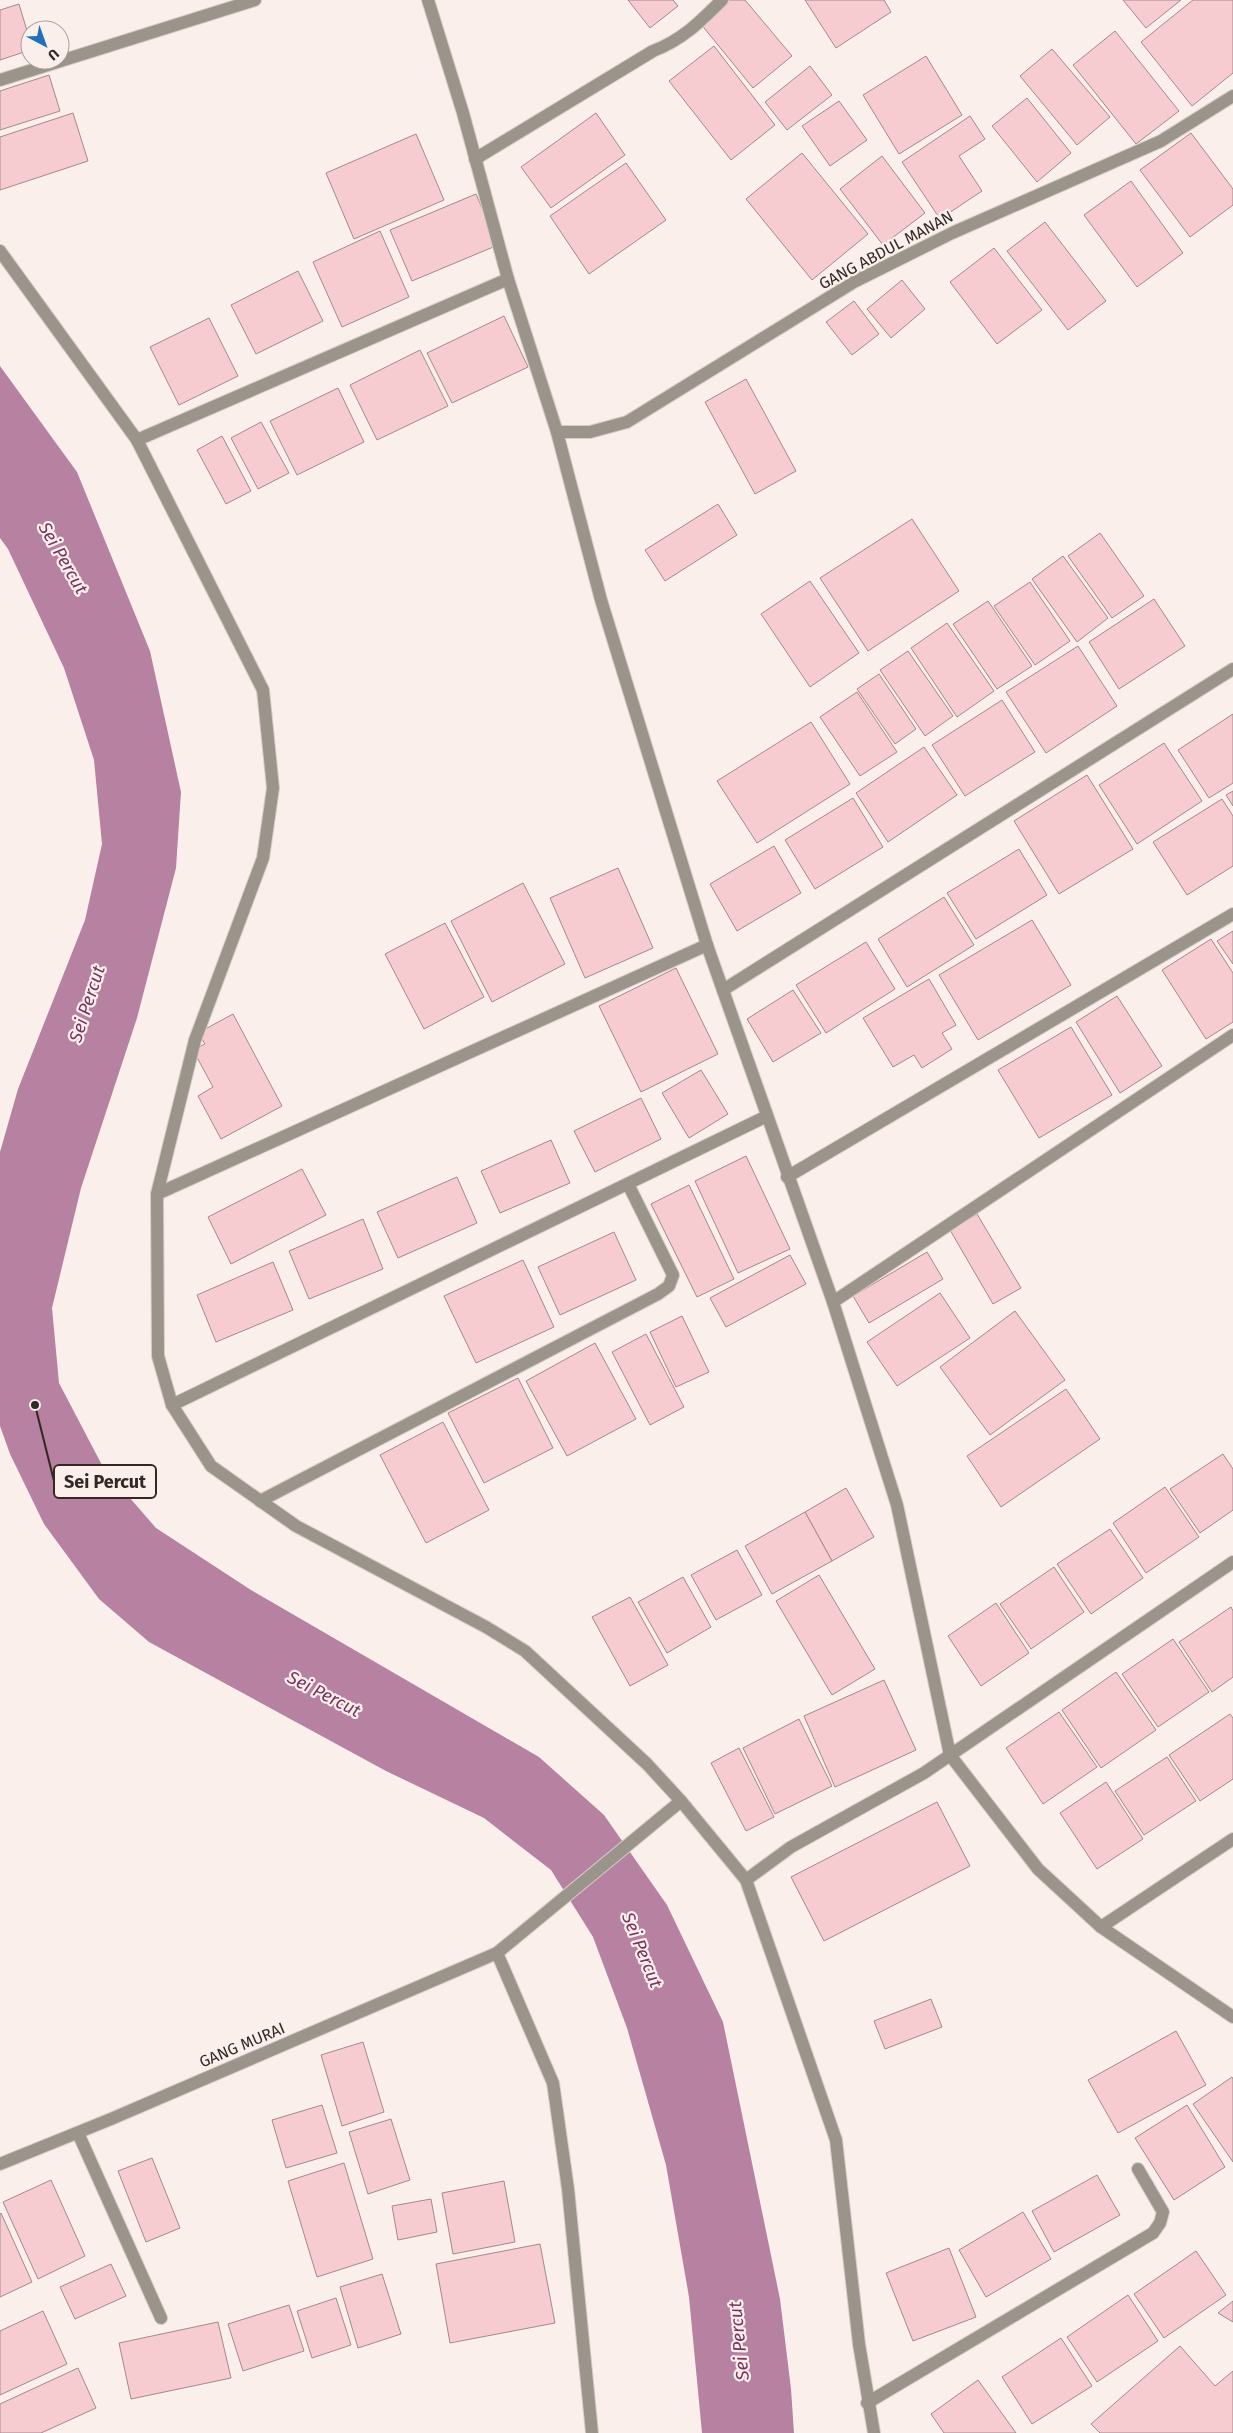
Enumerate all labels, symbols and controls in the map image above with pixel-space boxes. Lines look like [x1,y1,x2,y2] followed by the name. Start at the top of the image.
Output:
[20,20,70,70] north arrow
[44,45,62,64] text: U
[816,207,956,293] street label: GANG ABDUL MANAN
[33,517,93,598] water label: Sei Percut
[64,962,110,1046] water label: Sei Percut
[54,1465,156,1498] callout: Sei Percut
[64,1471,147,1493] text: Sei Percut
[283,1666,365,1722] water label: Sei Percut
[617,1908,667,1991] water label: Sei Percut
[196,2018,288,2072] street label: GANG MURAI
[724,2300,754,2383] water label: Sei Percut

